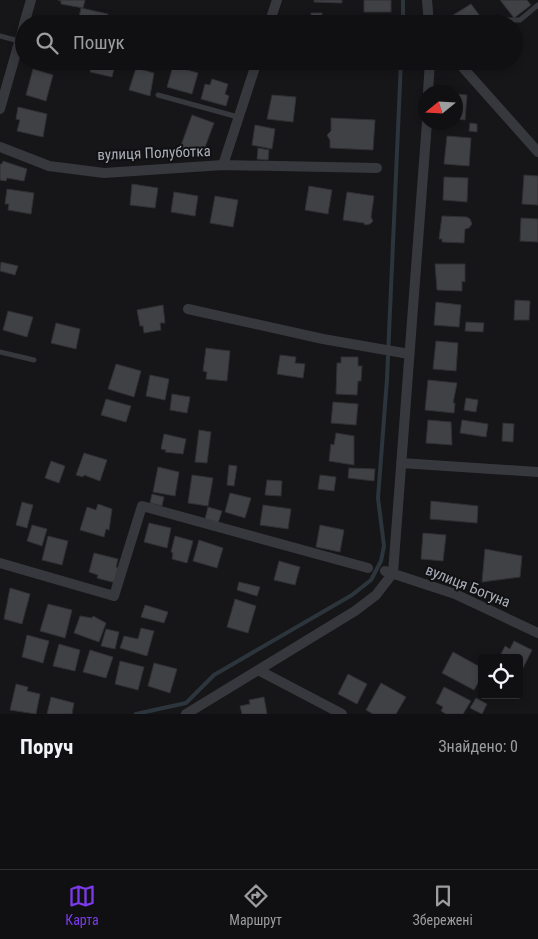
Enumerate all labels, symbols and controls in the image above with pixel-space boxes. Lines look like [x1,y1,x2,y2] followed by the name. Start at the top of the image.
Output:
[15,15,523,70] search box
[33,29,61,57] icon: search
[73,31,125,54] text: Пошук
[418,85,463,130] north arrow
[97,142,211,164] street label: вулиця Полуботка
[423,561,513,611] street label: вулиця Богуна
[478,654,523,699] map controls
[478,654,523,699] button: locate
[20,735,73,759] text: Поруч
[438,737,518,756] text: Знайдено: 0
[65,882,99,928] tab: Карта
[229,882,282,928] tab: Маршрут
[413,882,473,928] tab: Збережені

